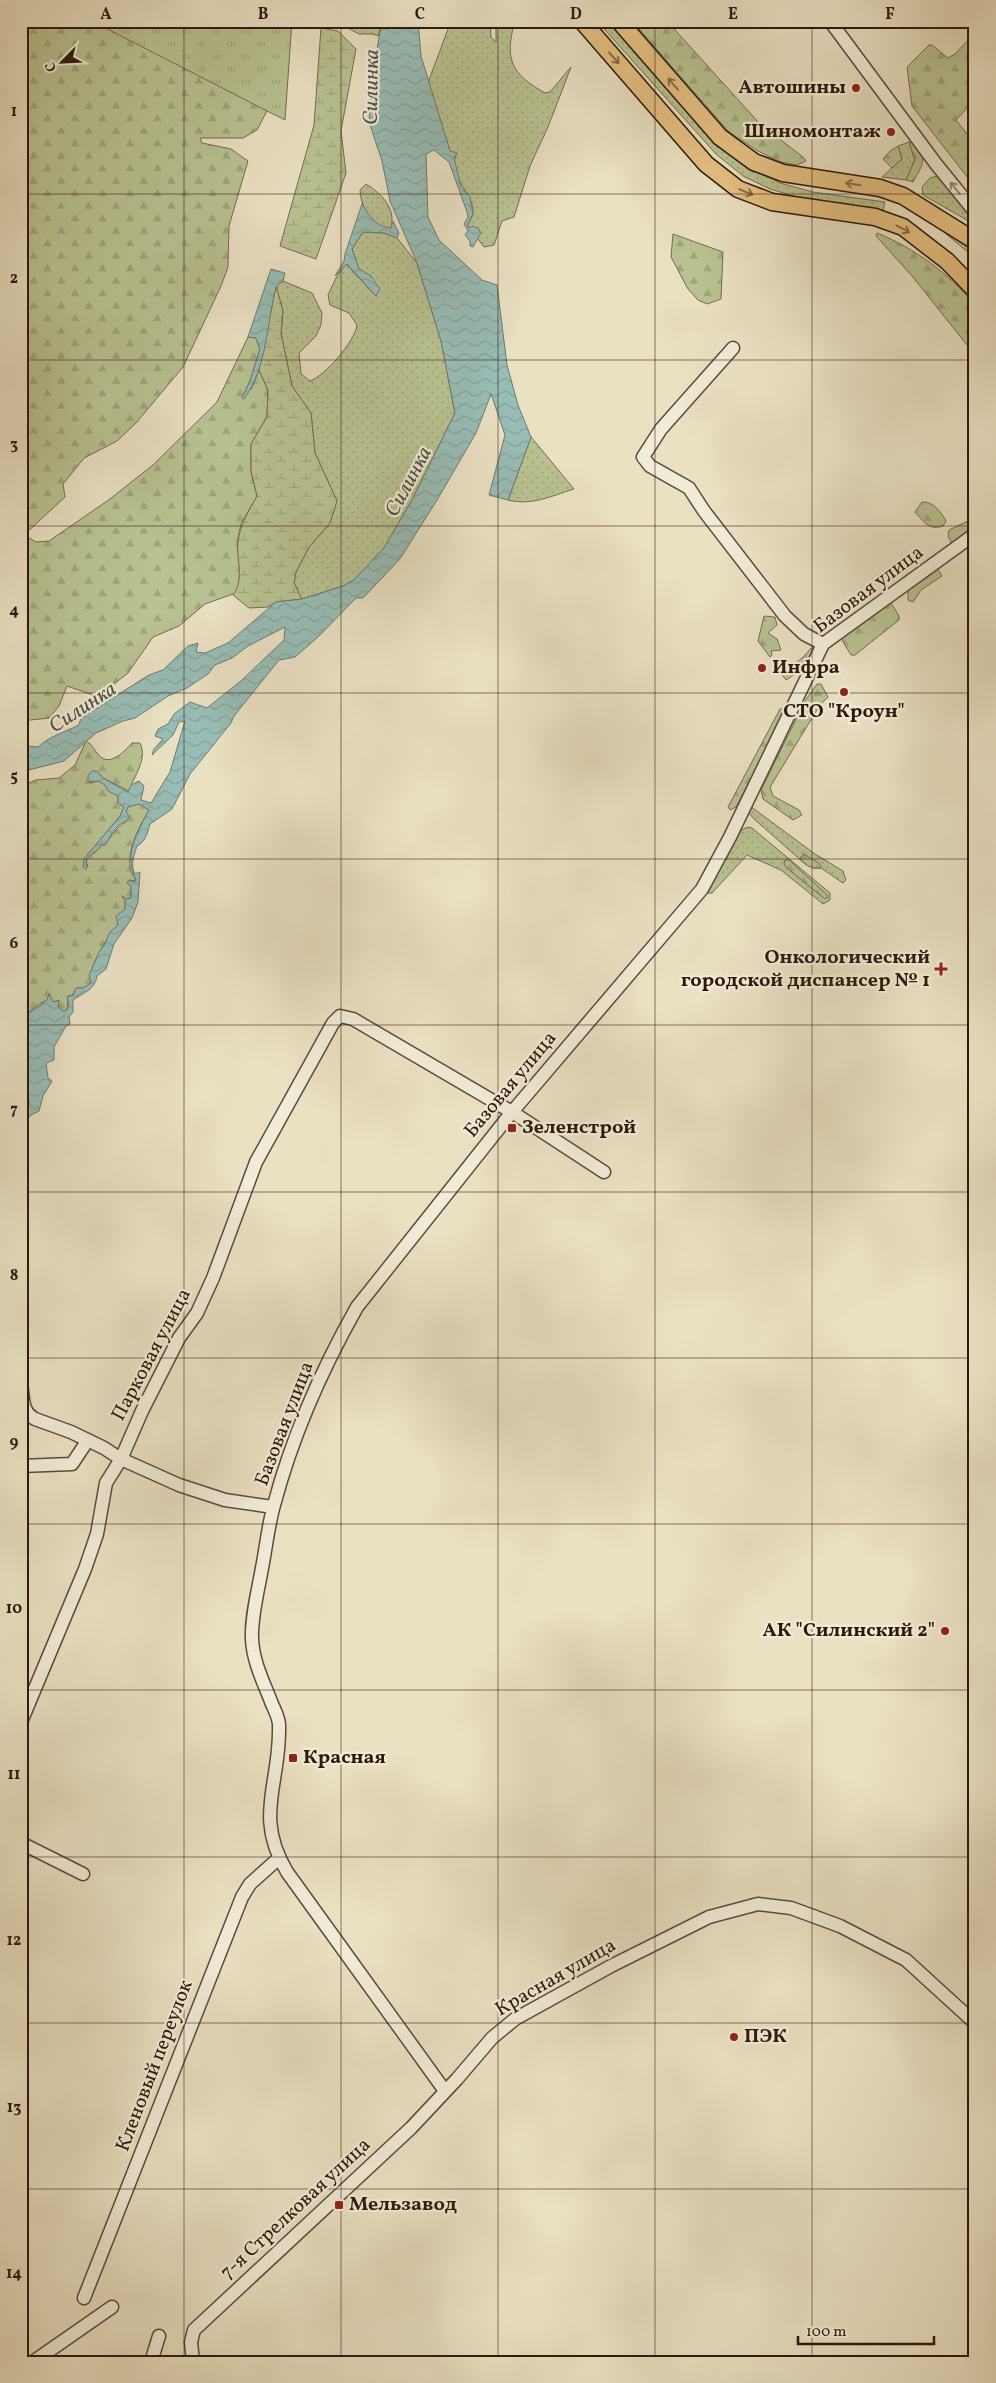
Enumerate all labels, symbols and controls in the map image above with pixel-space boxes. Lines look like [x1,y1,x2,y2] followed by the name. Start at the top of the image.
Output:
[100,4,112,26] text: A
[258,4,269,26] text: B
[415,4,425,26] text: C
[570,4,582,26] text: D
[728,4,738,26] text: E
[885,4,895,26] text: F
[38,38,88,88] north arrow
[357,49,387,125] water label: Силинка
[608,51,619,64] one-way arrow
[41,59,62,75] text: С
[738,74,846,102] place label: Автошины
[668,78,679,91] one-way arrow
[850,82,862,94] marker: Автошины
[11,101,17,123] text: 1
[744,118,881,146] place label: Шиномонтаж
[885,126,897,138] marker: Шиномонтаж
[845,179,861,189] one-way arrow
[950,182,961,195] one-way arrow
[738,188,753,197] one-way arrow
[895,224,910,234] one-way arrow
[10,268,18,290] text: 2
[10,434,18,456] text: 3
[378,442,440,522] water label: Силинка
[808,539,930,641] street label: Базовая улица
[9,600,19,622] text: 4
[772,654,840,682] place label: Инфра
[756,662,768,674] marker: Инфра
[43,675,123,741] water label: Силинка
[838,686,850,698] marker: СТО "Кроун"
[783,698,905,726] place label: СТО "Кроун"
[10,766,18,788] text: 5
[10,933,19,955] text: 6
[681,944,930,995] place label: Онкологический городской диспансер № 1
[934,962,948,976] marker: Онкологический городской диспансер № 1
[458,1026,564,1144] street label: Базовая улица
[10,1099,18,1121] text: 7
[522,1114,636,1142] place label: Зеленстрой
[506,1122,518,1134] marker: Зеленстрой
[10,1265,18,1287] text: 8
[105,1284,199,1426] street label: Парковая улица
[248,1358,322,1490] street label: Базовая улица
[10,1432,19,1454] text: 9
[6,1598,22,1620] text: 10
[762,1617,935,1645] place label: АК "Силинский 2"
[939,1625,951,1637] marker: АК "Силинский 2"
[303,1744,386,1772] place label: Красная
[287,1752,299,1764] marker: Красная
[8,1764,20,1786] text: 11
[7,1930,21,1952] text: 12
[490,1932,622,2024] street label: Красная улица
[109,1976,201,2156] street label: Кленовый переулок
[744,2023,787,2051] place label: ПЭК
[728,2031,740,2043] marker: ПЭК
[7,2097,21,2119] text: 13
[215,2132,377,2286] street label: 7-я Стрелковая улица
[349,2191,457,2219] place label: Мельзавод
[333,2199,345,2211] marker: Мельзавод
[6,2263,22,2285] text: 14
[798,2313,935,2345] scale bar
[806,2322,846,2343] text: 100 m

